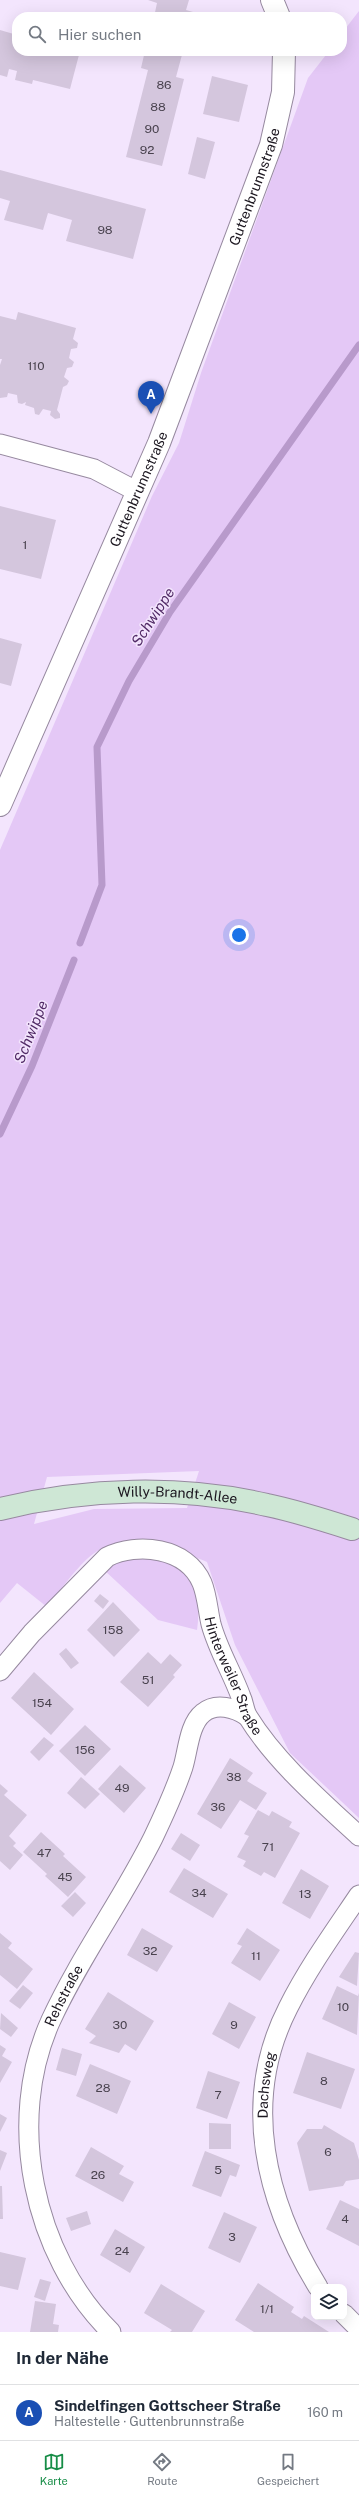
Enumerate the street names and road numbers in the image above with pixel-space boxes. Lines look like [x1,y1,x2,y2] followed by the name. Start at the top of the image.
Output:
[226,126,283,248] street label: Guttenbrunnstraße
[106,429,171,549] street label: Guttenbrunnstraße
[117,1484,239,1507] street label: Willy-Brandt-Allee
[202,1615,266,1738] street label: Hinterweiler Straße
[41,1962,86,2029] street label: Rehstraße
[255,2050,279,2119] street label: Dachsweg

